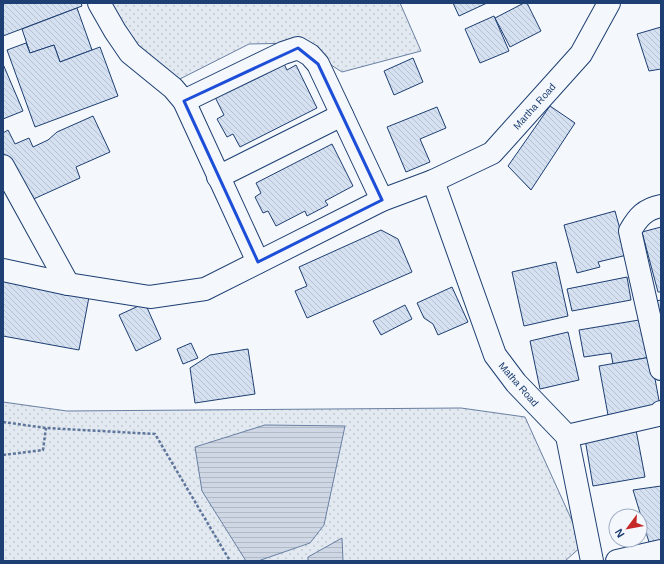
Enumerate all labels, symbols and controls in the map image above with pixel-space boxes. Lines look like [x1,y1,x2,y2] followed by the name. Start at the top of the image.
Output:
[511,81,558,131] street label: Martha Road
[497,360,541,408] street label: Matha Road
[608,508,648,548] north arrow
[612,527,627,540] text: N

